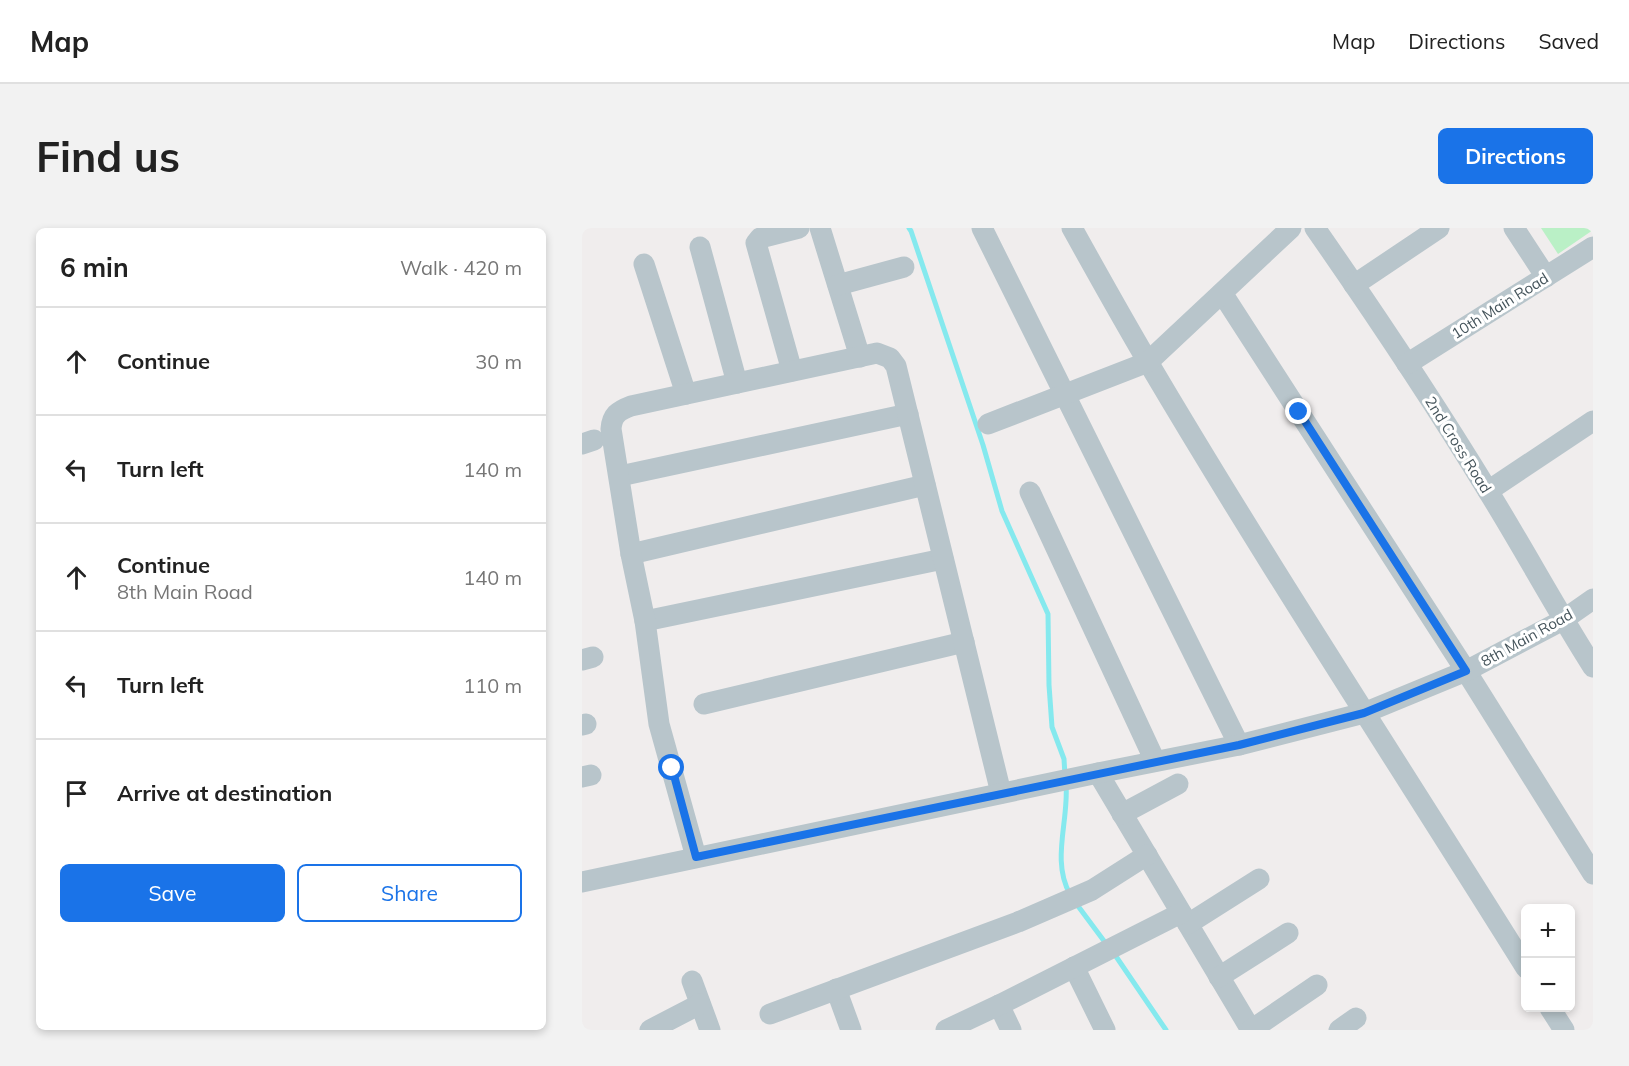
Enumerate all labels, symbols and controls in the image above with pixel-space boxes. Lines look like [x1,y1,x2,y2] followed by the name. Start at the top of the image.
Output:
[30,24,89,59] text: Map
[1332,28,1375,54] text: Map
[1408,28,1505,54] text: Directions
[1538,28,1599,54] text: Saved
[1438,128,1593,184] button: Directions
[36,130,180,183] text: Find us
[60,251,129,284] text: 6 min
[400,255,522,280] text: Walk · 420 m
[1448,268,1552,343] street label: 10th Main Road
[60,345,93,378] icon: ahead
[117,347,210,375] text: Continue
[475,349,522,374] text: 30 m
[1421,393,1496,497] street label: 2nd Cross Road
[1285,398,1311,424] route end
[60,453,93,486] icon: left
[117,455,204,483] text: Turn left
[463,457,522,482] text: 140 m
[117,551,210,579] text: Continue
[60,561,93,594] icon: ahead
[463,565,522,590] text: 140 m
[117,579,253,604] text: 8th Main Road
[1478,605,1576,671] street label: 8th Main Road
[60,669,93,702] icon: left
[117,671,204,699] text: Turn left
[463,673,522,698] text: 110 m
[658,754,684,780] route start
[60,777,93,810] icon: arrive
[117,779,332,807] text: Arrive at destination
[60,864,285,922] button: Save
[297,864,522,922] button: Share
[1521,904,1575,1012] map controls
[1521,904,1575,958] button: +
[1521,958,1575,1012] button: −

